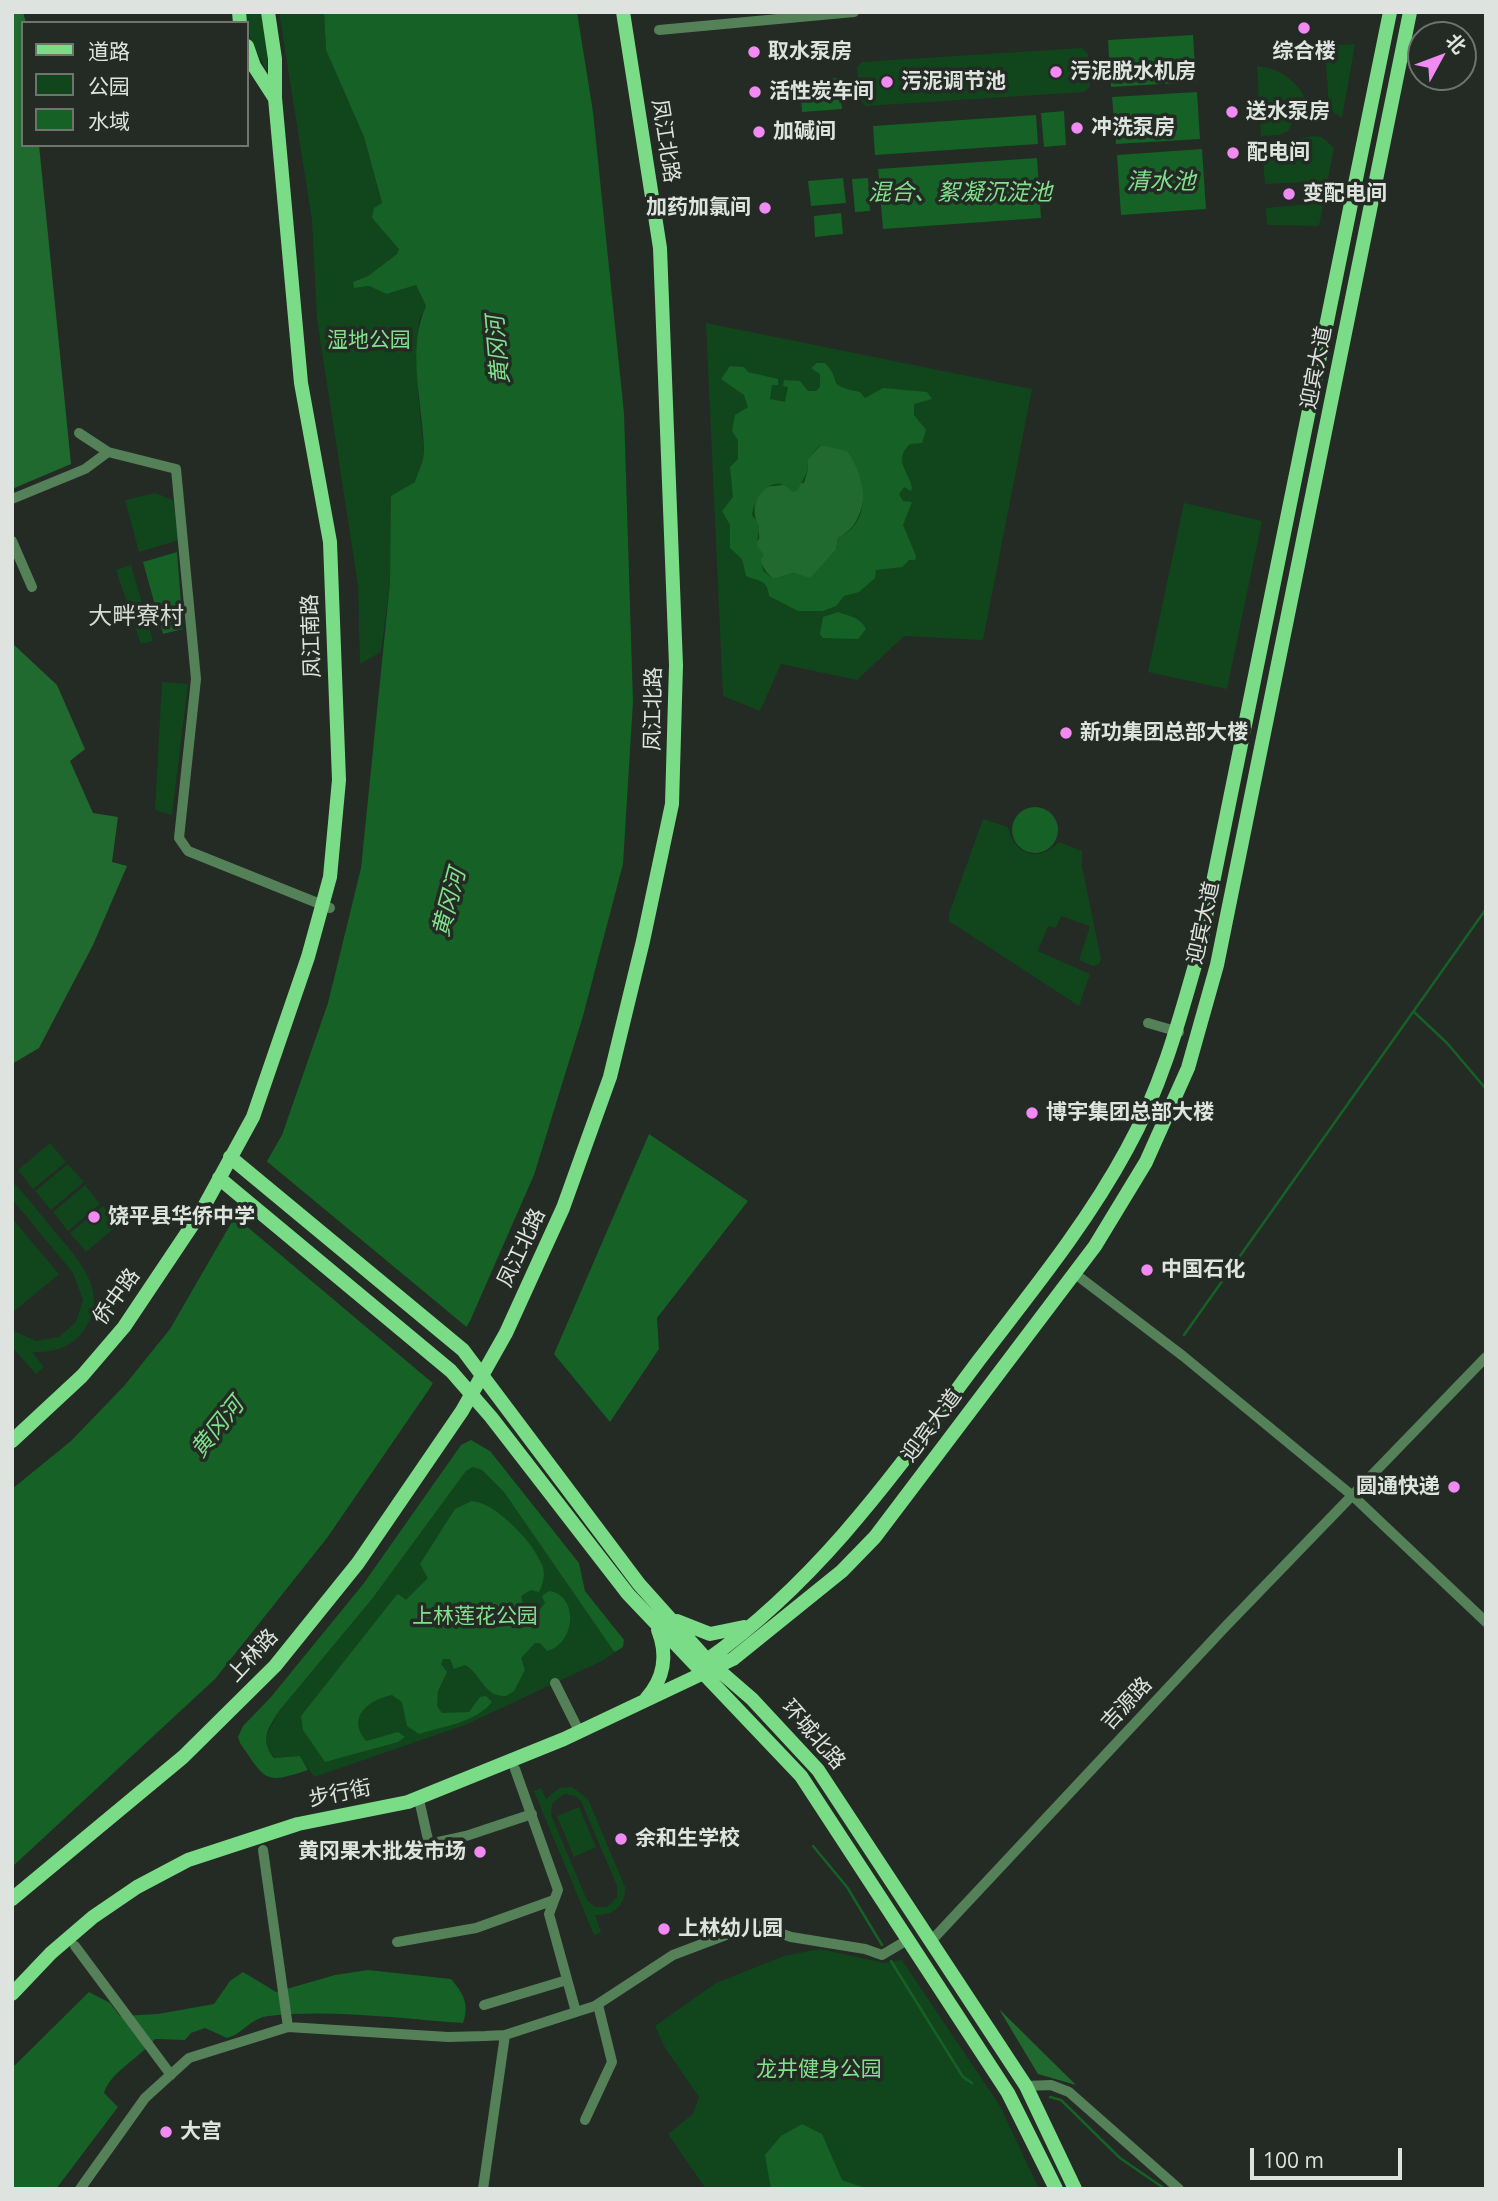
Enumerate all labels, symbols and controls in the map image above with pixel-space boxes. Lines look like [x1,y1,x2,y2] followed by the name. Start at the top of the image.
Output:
[1296,20,1312,36] marker: 综合楼
[21,21,248,147] legend
[1407,21,1477,91] north arrow
[1440,28,1472,59] text: 北
[88,37,130,65] text: 道路
[768,39,852,65] place label: 取水泵房
[1273,39,1335,65] place label: 综合楼
[746,44,762,60] marker: 取水泵房
[1070,59,1196,85] place label: 污泥脱水机房
[1048,64,1064,80] marker: 污泥脱水机房
[901,69,1006,95] place label: 污泥调节池
[88,72,130,100] text: 公园
[879,74,895,90] marker: 污泥调节池
[769,79,874,105] place label: 活性炭车间
[747,84,763,100] marker: 活性炭车间
[646,98,684,184] street label: 凤江北路
[1246,99,1330,125] place label: 送水泵房
[1224,104,1240,120] marker: 送水泵房
[88,107,130,135] text: 水域
[1091,115,1175,141] place label: 冲洗泵房
[773,119,836,145] place label: 加碱间
[1069,120,1085,136] marker: 冲洗泵房
[751,124,767,140] marker: 加碱间
[1247,140,1310,166] place label: 配电间
[1225,145,1241,161] marker: 配电间
[1127,168,1195,196] water label: 清水池
[868,179,1052,207] water label: 混合、絮凝沉淀池
[1303,181,1387,207] place label: 变配电间
[1281,186,1297,202] marker: 变配电间
[646,195,751,221] place label: 加药加氯间
[757,200,773,216] marker: 加药加氯间
[482,314,516,386] water label: 黄冈河
[1297,324,1337,412] street label: 迎宾大道
[327,328,411,354] park label: 湿地公园
[298,594,326,678] street label: 凤江南路
[88,603,184,631] district label: 大畔寮村
[641,667,667,751] street label: 凤江北路
[1080,720,1248,746] place label: 新功集团总部大楼
[1058,725,1074,741] marker: 新功集团总部大楼
[428,866,472,940] water label: 黄冈河
[1183,879,1225,967] street label: 迎宾大道
[1046,1100,1214,1126] place label: 博宇集团总部大楼
[1024,1105,1040,1121] marker: 博宇集团总部大楼
[108,1204,255,1230] place label: 饶平县华侨中学
[493,1205,551,1291] street label: 凤江北路
[86,1209,102,1225] marker: 饶平县华侨中学
[1161,1257,1245,1283] place label: 中国石化
[1139,1262,1155,1278] marker: 中国石化
[88,1264,146,1330] street label: 侨中路
[897,1385,967,1467] street label: 迎宾大道
[186,1393,250,1463] water label: 黄冈河
[1356,1474,1440,1500] place label: 圆通快递
[1446,1479,1462,1495] marker: 圆通快递
[412,1604,538,1630] park label: 上林莲花公园
[222,1624,284,1688] street label: 上林路
[1096,1672,1158,1736] street label: 吉源路
[776,1695,850,1775] street label: 环城北路
[307,1776,373,1812] street label: 步行街
[635,1826,740,1852] place label: 余和生学校
[613,1831,629,1847] marker: 余和生学校
[298,1839,466,1865] place label: 黄冈果木批发市场
[472,1844,488,1860] marker: 黄冈果木批发市场
[678,1916,783,1942] place label: 上林幼儿园
[656,1921,672,1937] marker: 上林幼儿园
[756,2057,882,2083] park label: 龙井健身公园
[180,2119,222,2145] place label: 大宫
[158,2124,174,2140] marker: 大宫
[1253,2134,1405,2178] scale bar
[1263,2146,1324,2174] text: 100 m

